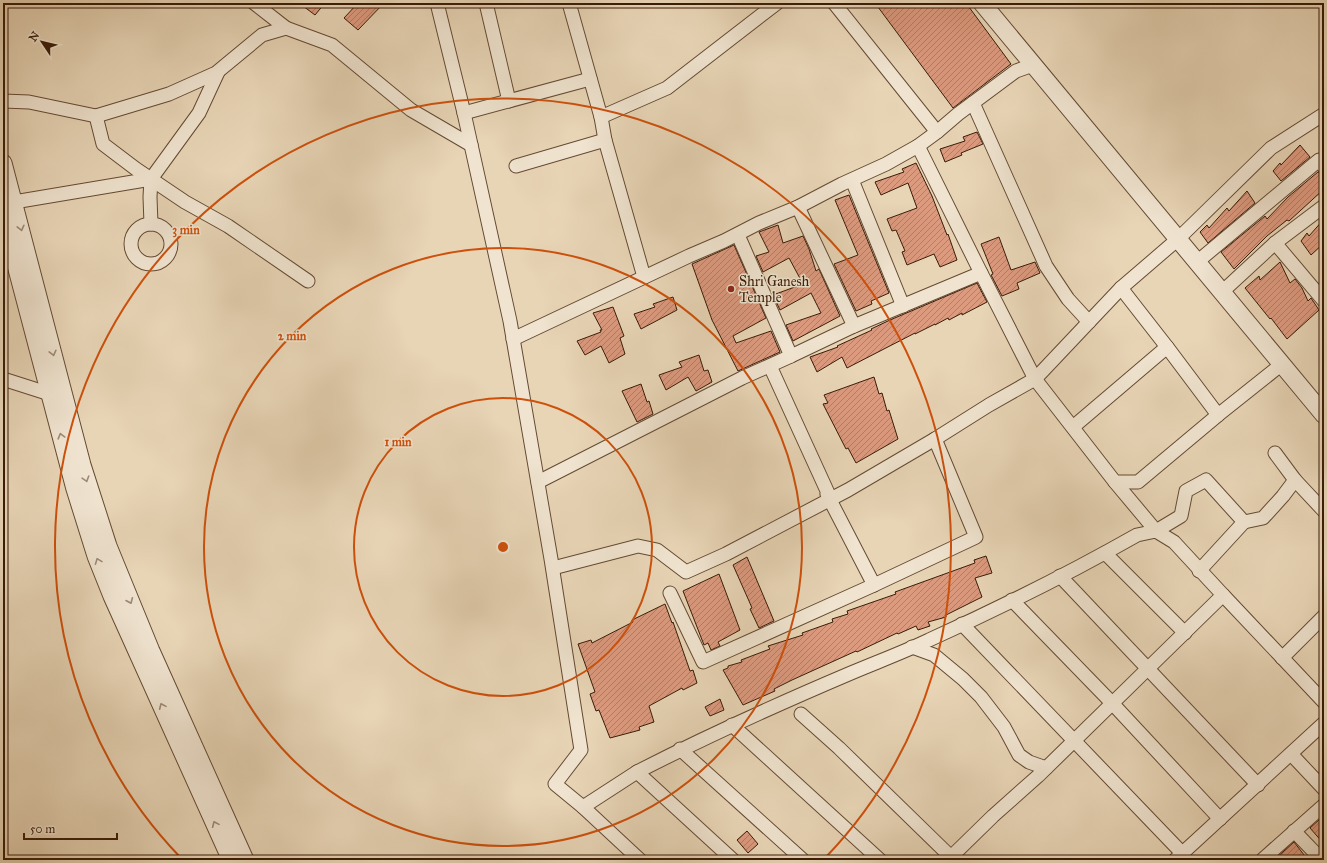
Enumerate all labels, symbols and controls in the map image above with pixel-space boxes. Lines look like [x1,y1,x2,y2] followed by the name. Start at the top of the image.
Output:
[22,22,62,62] north arrow
[26,28,43,44] text: N
[172,223,200,238] text: 3 min
[16,224,24,231] one-way arrow
[739,273,810,306] place label: Shri Ganesh Temple
[726,284,736,294] marker: Shri Ganesh Temple
[278,329,307,343] text: 2 min
[48,350,57,357] one-way arrow
[58,433,66,440] one-way arrow
[384,435,412,449] text: 1 min
[81,475,90,482] one-way arrow
[496,540,510,554] centre of rings
[95,557,103,564] one-way arrow
[125,597,133,605] one-way arrow
[158,702,166,709] one-way arrow
[24,815,117,841] scale bar
[212,821,220,829] one-way arrow
[30,822,55,836] text: 50 m

